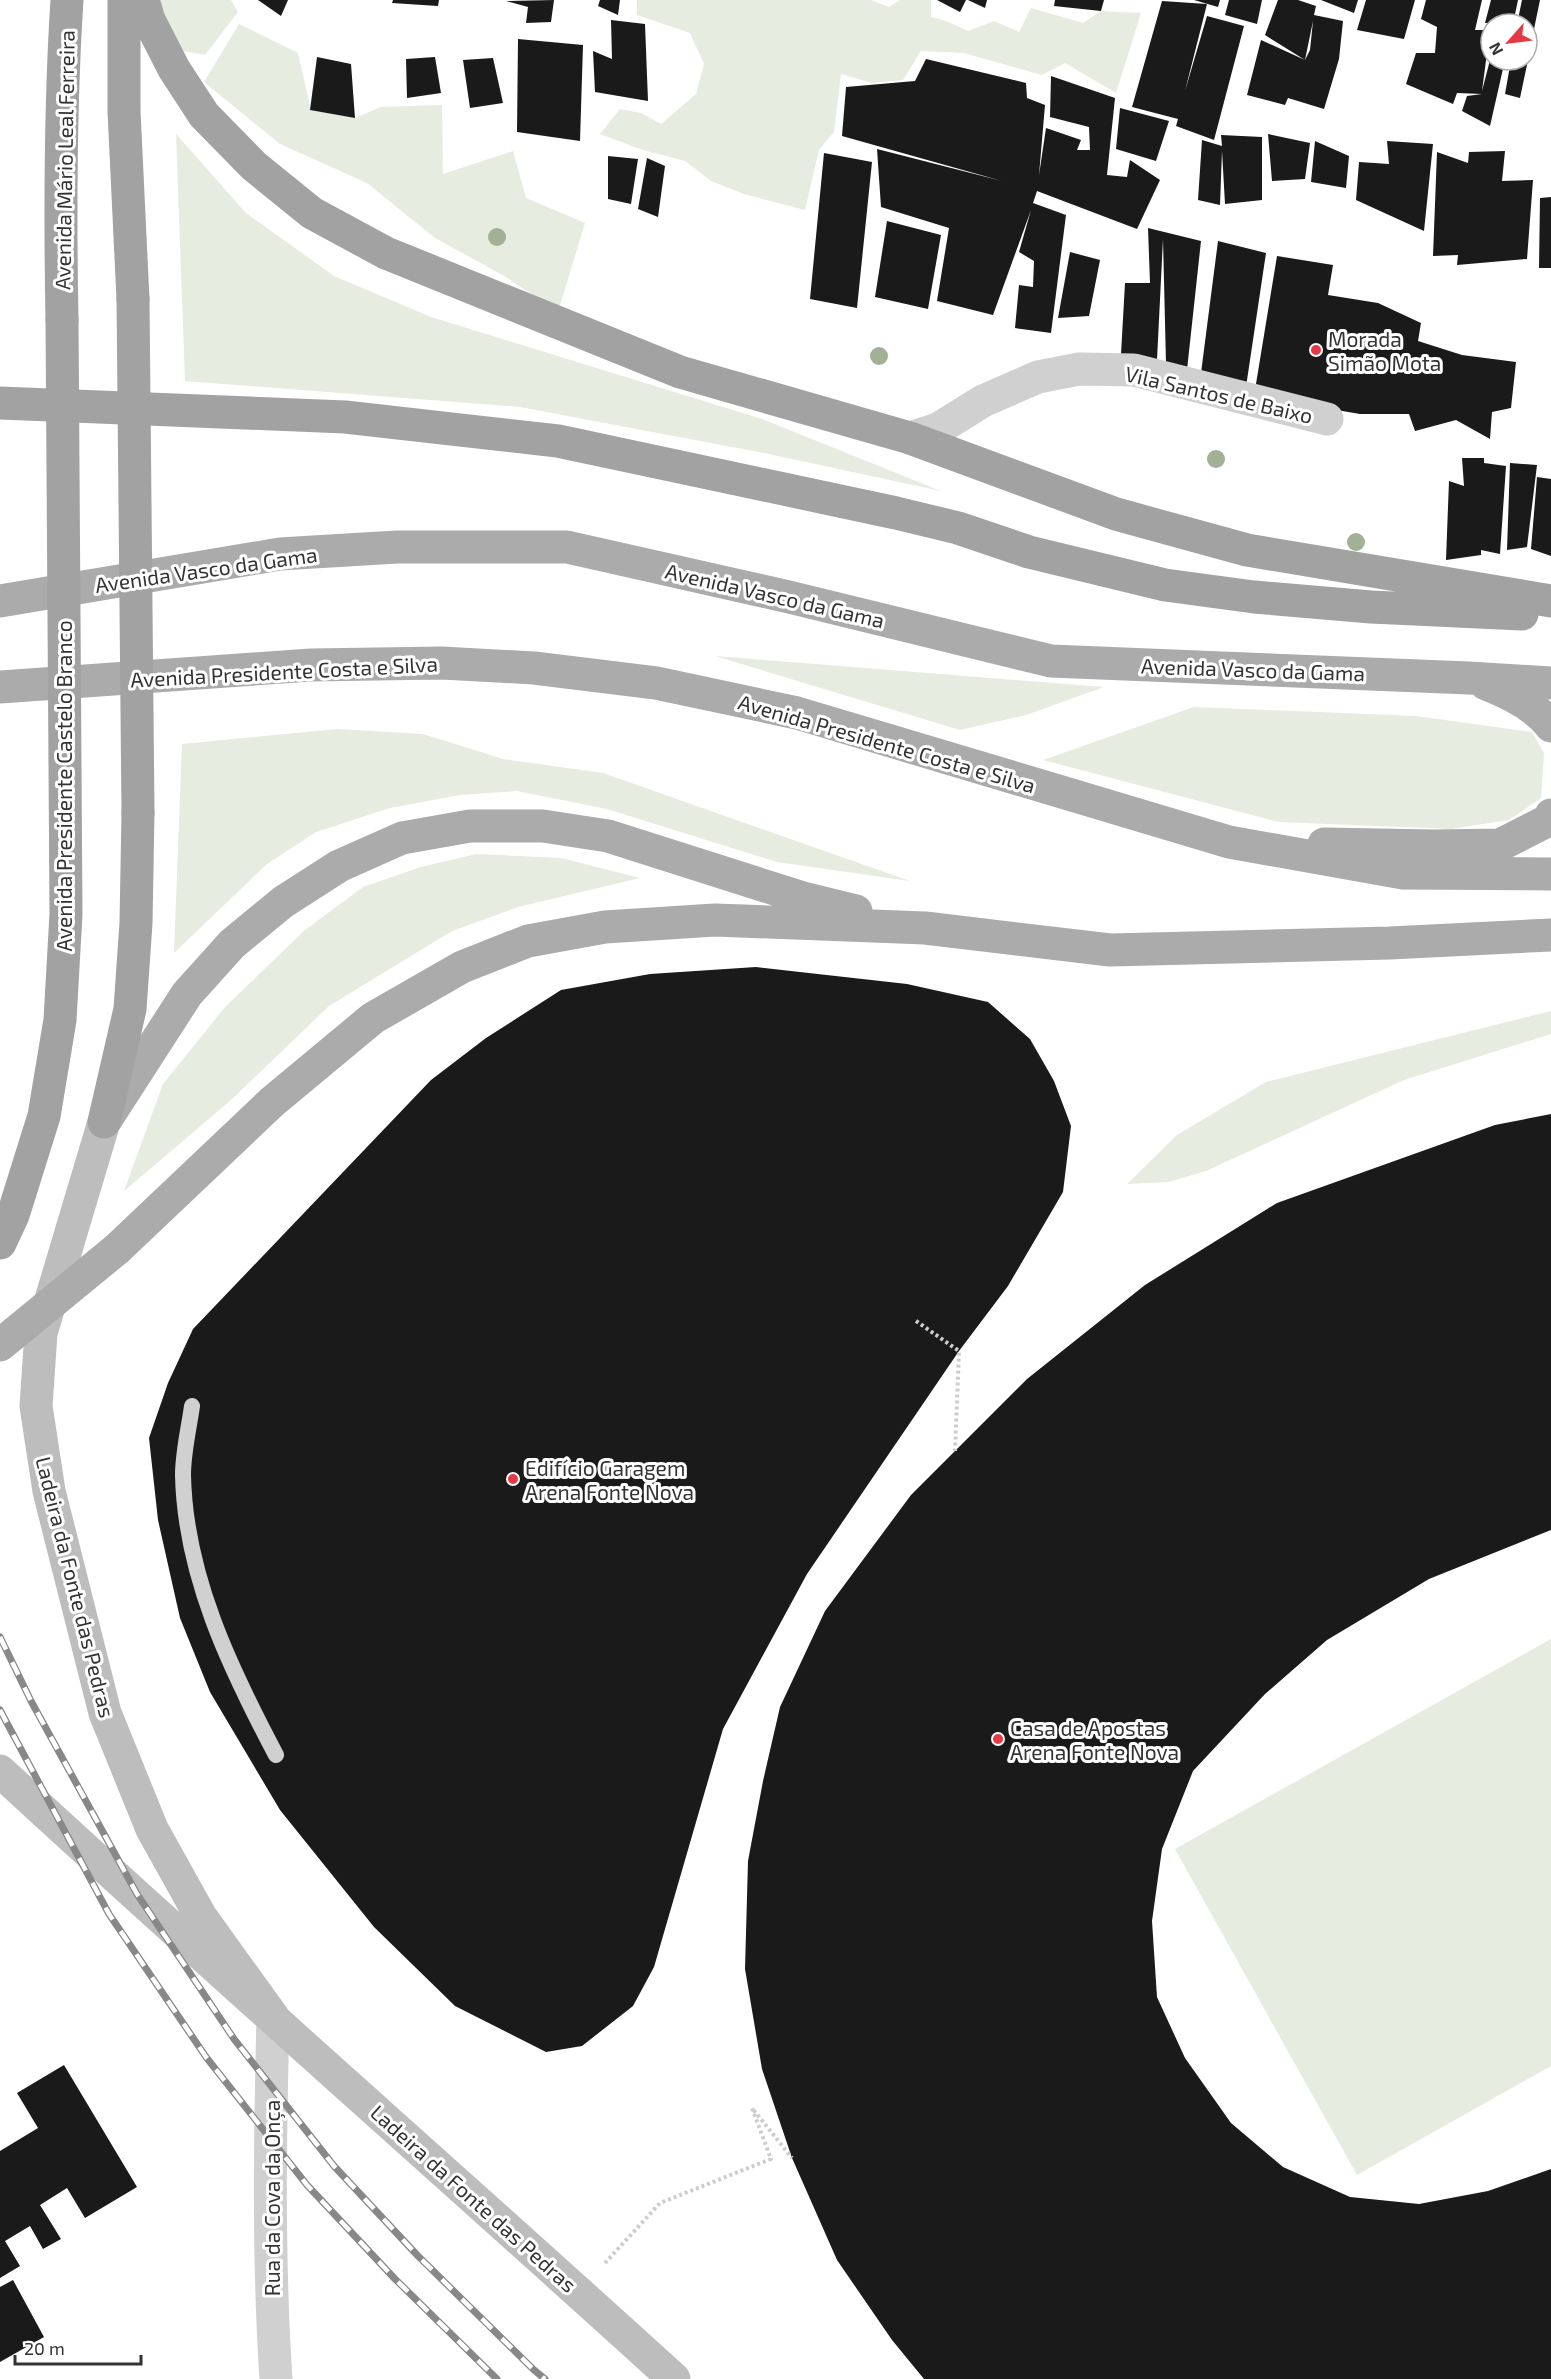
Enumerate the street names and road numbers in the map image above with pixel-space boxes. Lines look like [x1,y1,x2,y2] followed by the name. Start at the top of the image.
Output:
[49,30,79,290] street label: Avenida Mário Leal Ferreira
[1123,360,1315,428] street label: Vila Santos de Baixo
[93,541,319,597] street label: Avenida Vasco da Gama
[663,558,887,632] street label: Avenida Vasco da Gama
[51,620,76,952] street label: Avenida Presidente Castelo Branco
[130,650,438,692] street label: Avenida Presidente Costa e Silva
[1141,653,1365,685] street label: Avenida Vasco da Gama
[736,689,1038,797] street label: Avenida Presidente Costa e Silva
[31,1454,121,1720] street label: Ladeira da Fonte das Pedras
[366,2099,582,2297] street label: Ladeira da Fonte das Pedras
[259,2100,286,2296] street label: Rua da Cova da Onça

